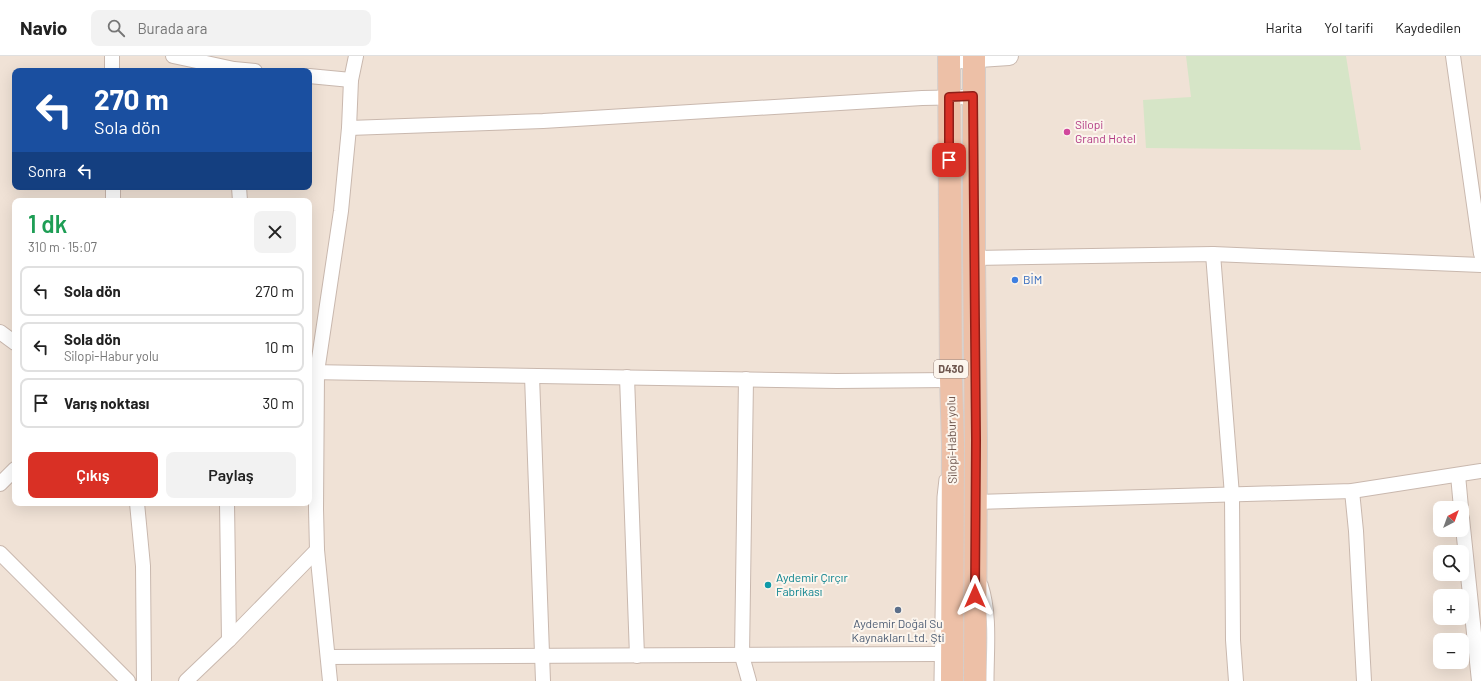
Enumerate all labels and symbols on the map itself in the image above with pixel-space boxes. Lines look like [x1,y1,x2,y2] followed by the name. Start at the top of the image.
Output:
[1075,117,1136,145] place label: Silopi Grand Hotel
[1062,127,1072,137] marker: Silopi Grand Hotel
[932,143,966,177] pin
[1023,272,1042,286] place label: BİM
[1010,275,1020,285] marker: BİM
[934,360,968,378] road number: D430
[943,396,959,484] street label: Silopi-Habur yolu
[1433,501,1469,537] north arrow
[776,570,848,598] place label: Aydemir Çırçır Fabrikası
[954,575,996,617] position arrow
[763,580,773,590] marker: Aydemir Çırçır Fabrikası
[893,605,903,615] marker: Aydemir Doğal Su Kaynakları Ltd. Şti
[852,616,944,644] place label: Aydemir Doğal Su Kaynakları Ltd. Şti

